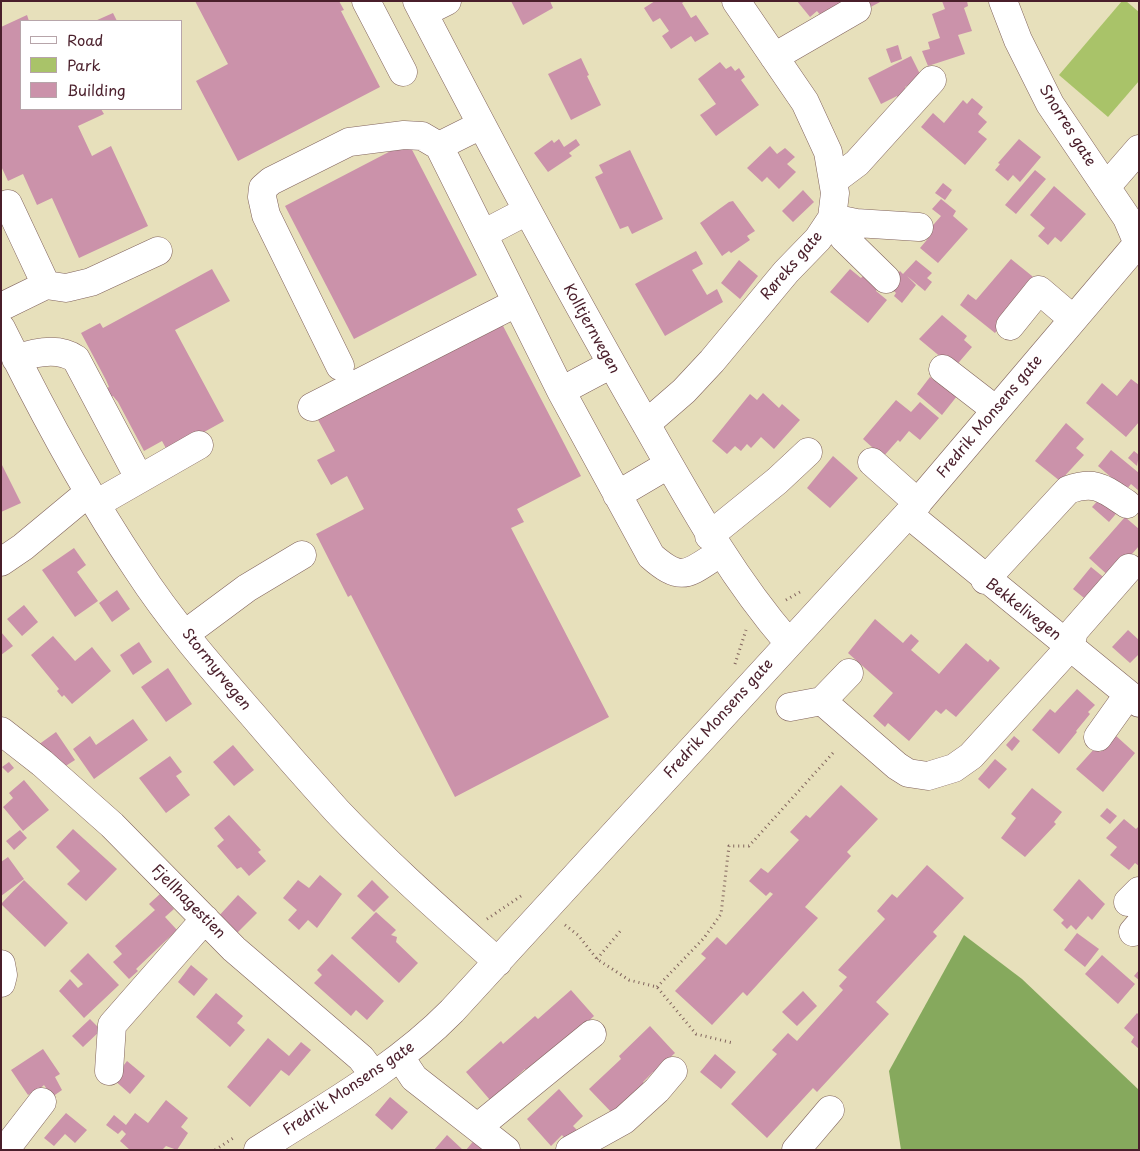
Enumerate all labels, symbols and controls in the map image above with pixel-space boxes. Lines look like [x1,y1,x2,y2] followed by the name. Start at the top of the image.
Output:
[20,20,182,110] legend
[67,28,103,51] text: Road
[67,53,101,76] text: Park
[67,78,126,101] text: Building
[1035,82,1099,170] street label: Snorres gate
[757,228,827,304] street label: Røreks gate
[559,281,623,377] street label: Kolltjernvegen
[933,352,1047,482] street label: Fredrik Monsens gate
[982,575,1064,645] street label: Bekkelivegen
[178,626,254,714] street label: Stormyrvegen
[661,656,777,782] street label: Fredrik Monsens gate
[147,861,229,943] street label: Fjellhagestien
[280,1038,418,1140] street label: Fredrik Monsens gate

